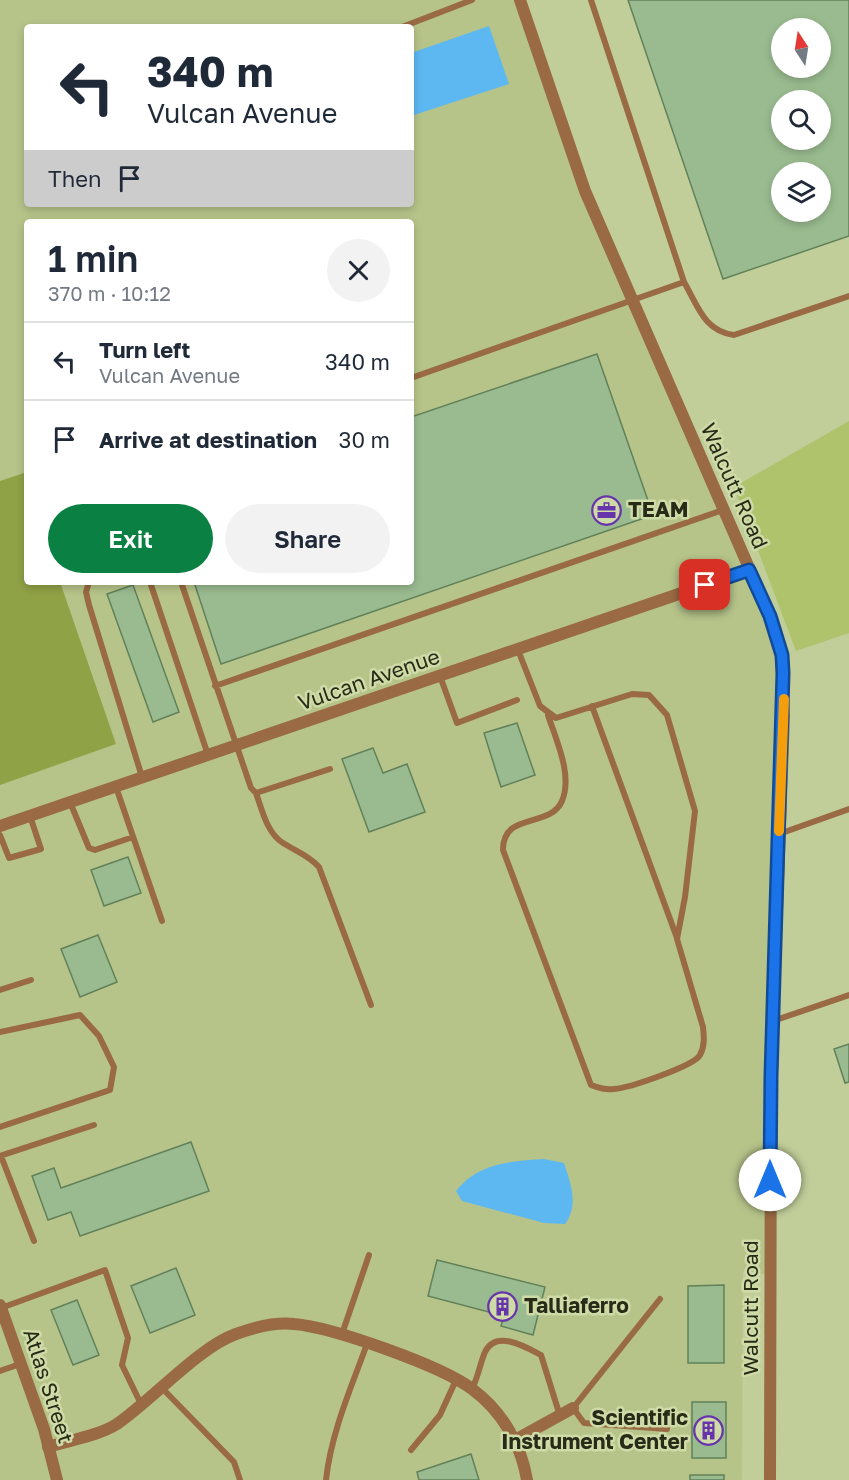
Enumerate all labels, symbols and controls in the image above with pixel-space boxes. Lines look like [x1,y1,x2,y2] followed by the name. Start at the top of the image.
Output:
[771,18,831,78] north arrow
[771,18,831,222] map controls
[147,46,273,96] text: 340 m
[48,48,126,126] icon: left
[771,90,831,150] button: search
[147,97,337,129] text: Vulcan Avenue
[113,162,146,195] icon: arrive
[771,162,831,222] button: layers
[48,165,101,192] text: Then
[48,237,138,280] text: 1 min
[327,239,390,302] button: close
[48,281,171,305] text: 370 m · 10:12
[99,336,190,363] text: Turn left
[48,345,81,378] icon: left
[325,348,390,375] text: 340 m
[99,363,240,387] text: Vulcan Avenue
[696,419,774,553] street label: Walcutt Road
[48,423,81,456] icon: arrive
[99,426,317,453] text: Arrive at destination
[339,426,390,453] text: 30 m
[591,494,623,526] office icon: TEAM
[628,496,689,522] place label: TEAM
[48,504,213,573] button: Exit
[225,504,390,573] button: Share
[679,559,730,610] pin
[688,568,721,601] icon: arrive
[294,643,443,715] street label: Vulcan Avenue
[738,1148,802,1212] position arrow
[737,1240,763,1376] street label: Walcutt Road
[487,1290,519,1322] building icon: Talliaferro
[524,1292,629,1318] place label: Talliaferro
[18,1325,80,1446] street label: Atlas Street
[501,1404,688,1454] place label: Scientific Instrument Center
[693,1414,725,1446] building icon: Scientific Instrument Center

